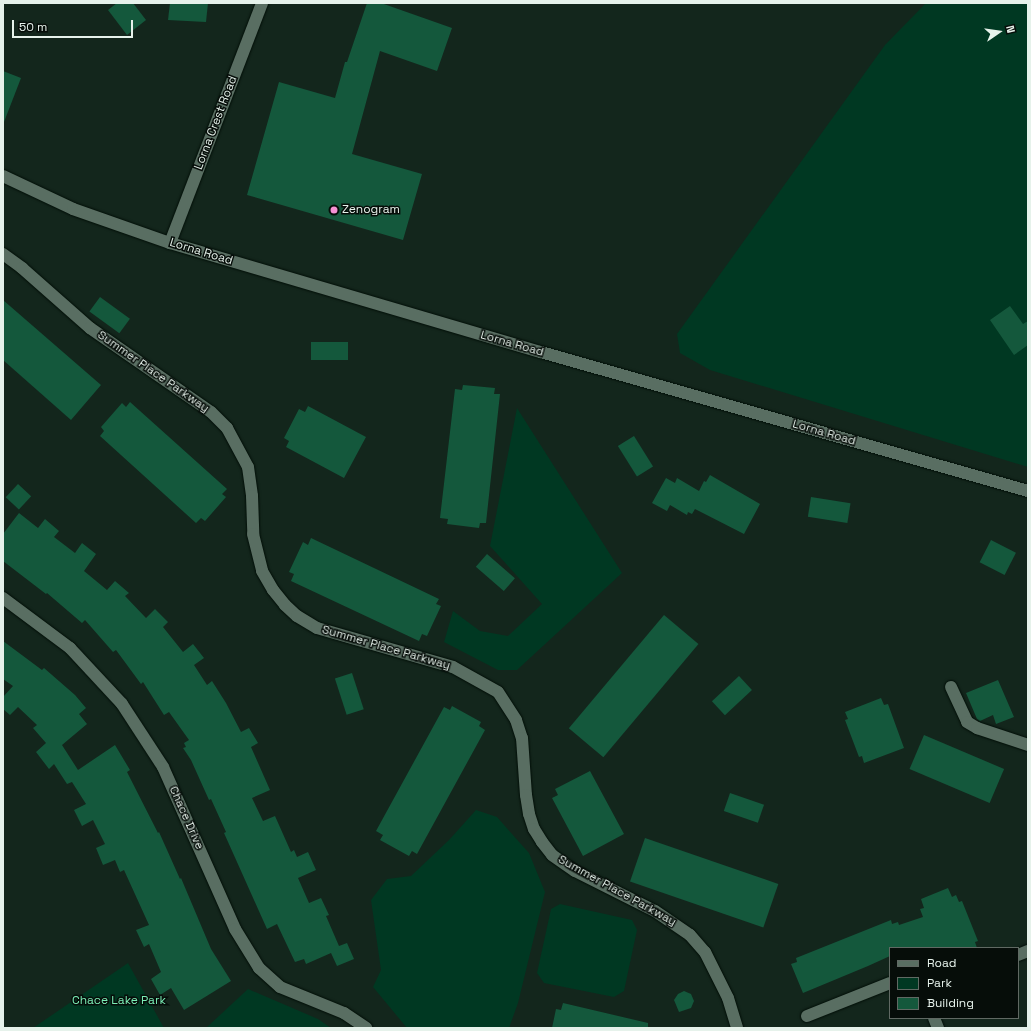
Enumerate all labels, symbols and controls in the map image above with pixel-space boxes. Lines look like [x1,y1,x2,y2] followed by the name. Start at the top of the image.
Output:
[14,12,135,38] scale bar
[979,12,1019,52] north arrow
[19,19,47,35] text: 50 m
[1003,24,1018,34] text: N
[192,74,240,172] street label: Lorna Crest Road
[342,203,400,217] place label: Zenogram
[329,205,339,215] marker: Zenogram
[168,236,234,268] street label: Lorna Road
[94,328,212,416] street label: Summer Place Parkway
[479,328,545,360] street label: Lorna Road
[791,417,857,449] street label: Lorna Road
[320,623,452,673] street label: Summer Place Parkway
[166,784,206,852] street label: Chace Drive
[555,852,679,930] street label: Summer Place Parkway
[889,947,1019,1019] legend
[927,955,956,971] text: Road
[927,975,952,991] text: Park
[72,994,166,1008] park label: Chace Lake Park
[927,995,974,1011] text: Building

